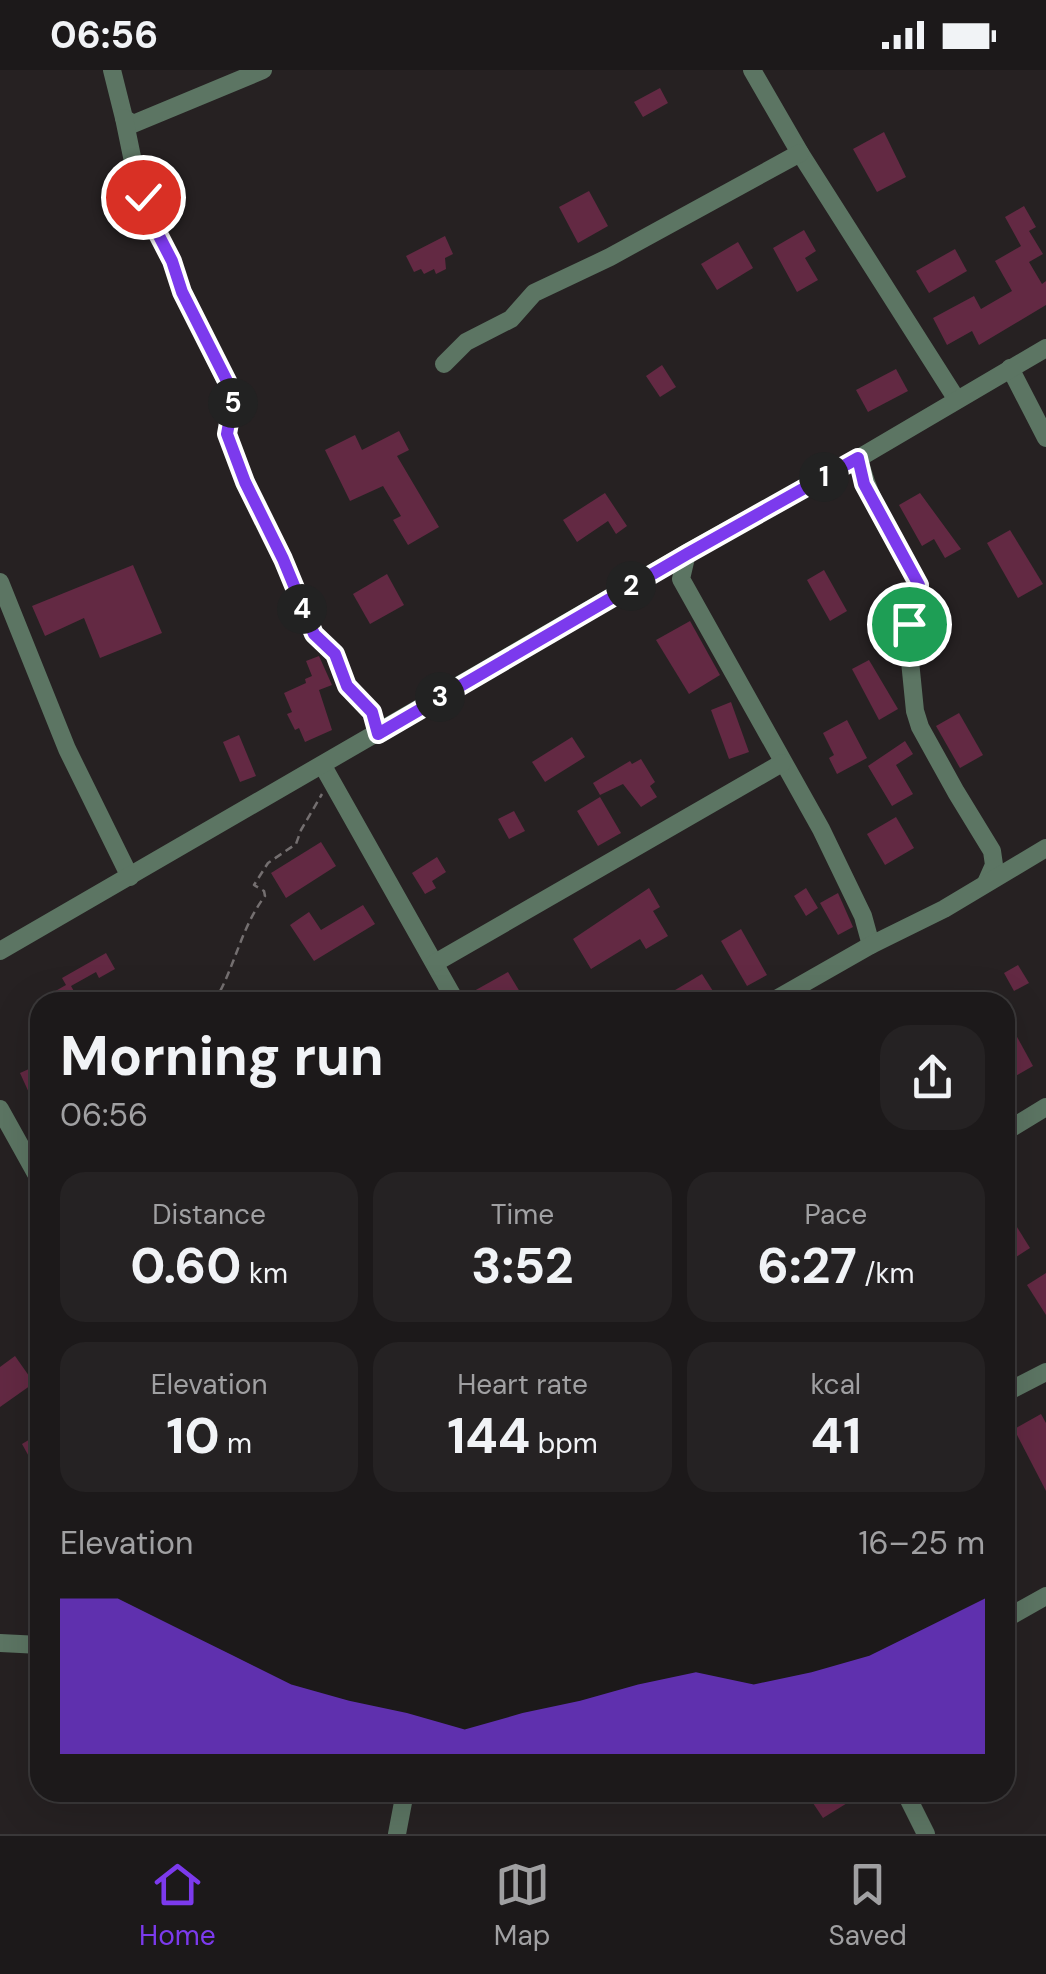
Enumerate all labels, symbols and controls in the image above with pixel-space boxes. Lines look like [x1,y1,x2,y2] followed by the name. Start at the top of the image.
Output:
[50,10,158,60] text: 06:56
[101,155,186,240] pin
[116,170,171,225] icon: check
[208,378,258,428] pin: 5
[224,384,242,421] text: 5
[799,452,849,502] pin: 1
[819,458,829,495] text: 1
[606,561,656,611] pin: 2
[623,567,639,604] text: 2
[867,582,952,667] pin
[277,584,327,634] pin: 4
[293,590,311,627] text: 4
[882,597,937,652] icon: arrive
[415,672,465,722] pin: 3
[432,678,448,715] text: 3
[60,1020,384,1092] text: Morning run
[880,1025,985,1130] button: share
[60,1094,148,1136] text: 06:56
[152,1196,266,1233] text: Distance
[491,1196,554,1233] text: Time
[804,1196,867,1233] text: Pace
[130,1233,242,1299] text: 0.60
[471,1233,574,1299] text: 3:52
[757,1233,857,1299] text: 6:27
[242,1255,288,1292] text: km
[857,1255,914,1292] text: /km
[151,1366,268,1403] text: Elevation
[457,1366,588,1403] text: Heart rate
[811,1366,861,1403] text: kcal
[166,1403,220,1469] text: 10
[447,1403,530,1469] text: 144
[810,1403,861,1469] text: 41
[220,1425,252,1462] text: m
[530,1425,598,1462] text: bpm
[60,1522,193,1564] text: Elevation
[859,1522,985,1564] text: 16–25 m
[139,1857,216,1954] tab: Home
[494,1857,550,1954] tab: Map
[828,1857,907,1954] tab: Saved

